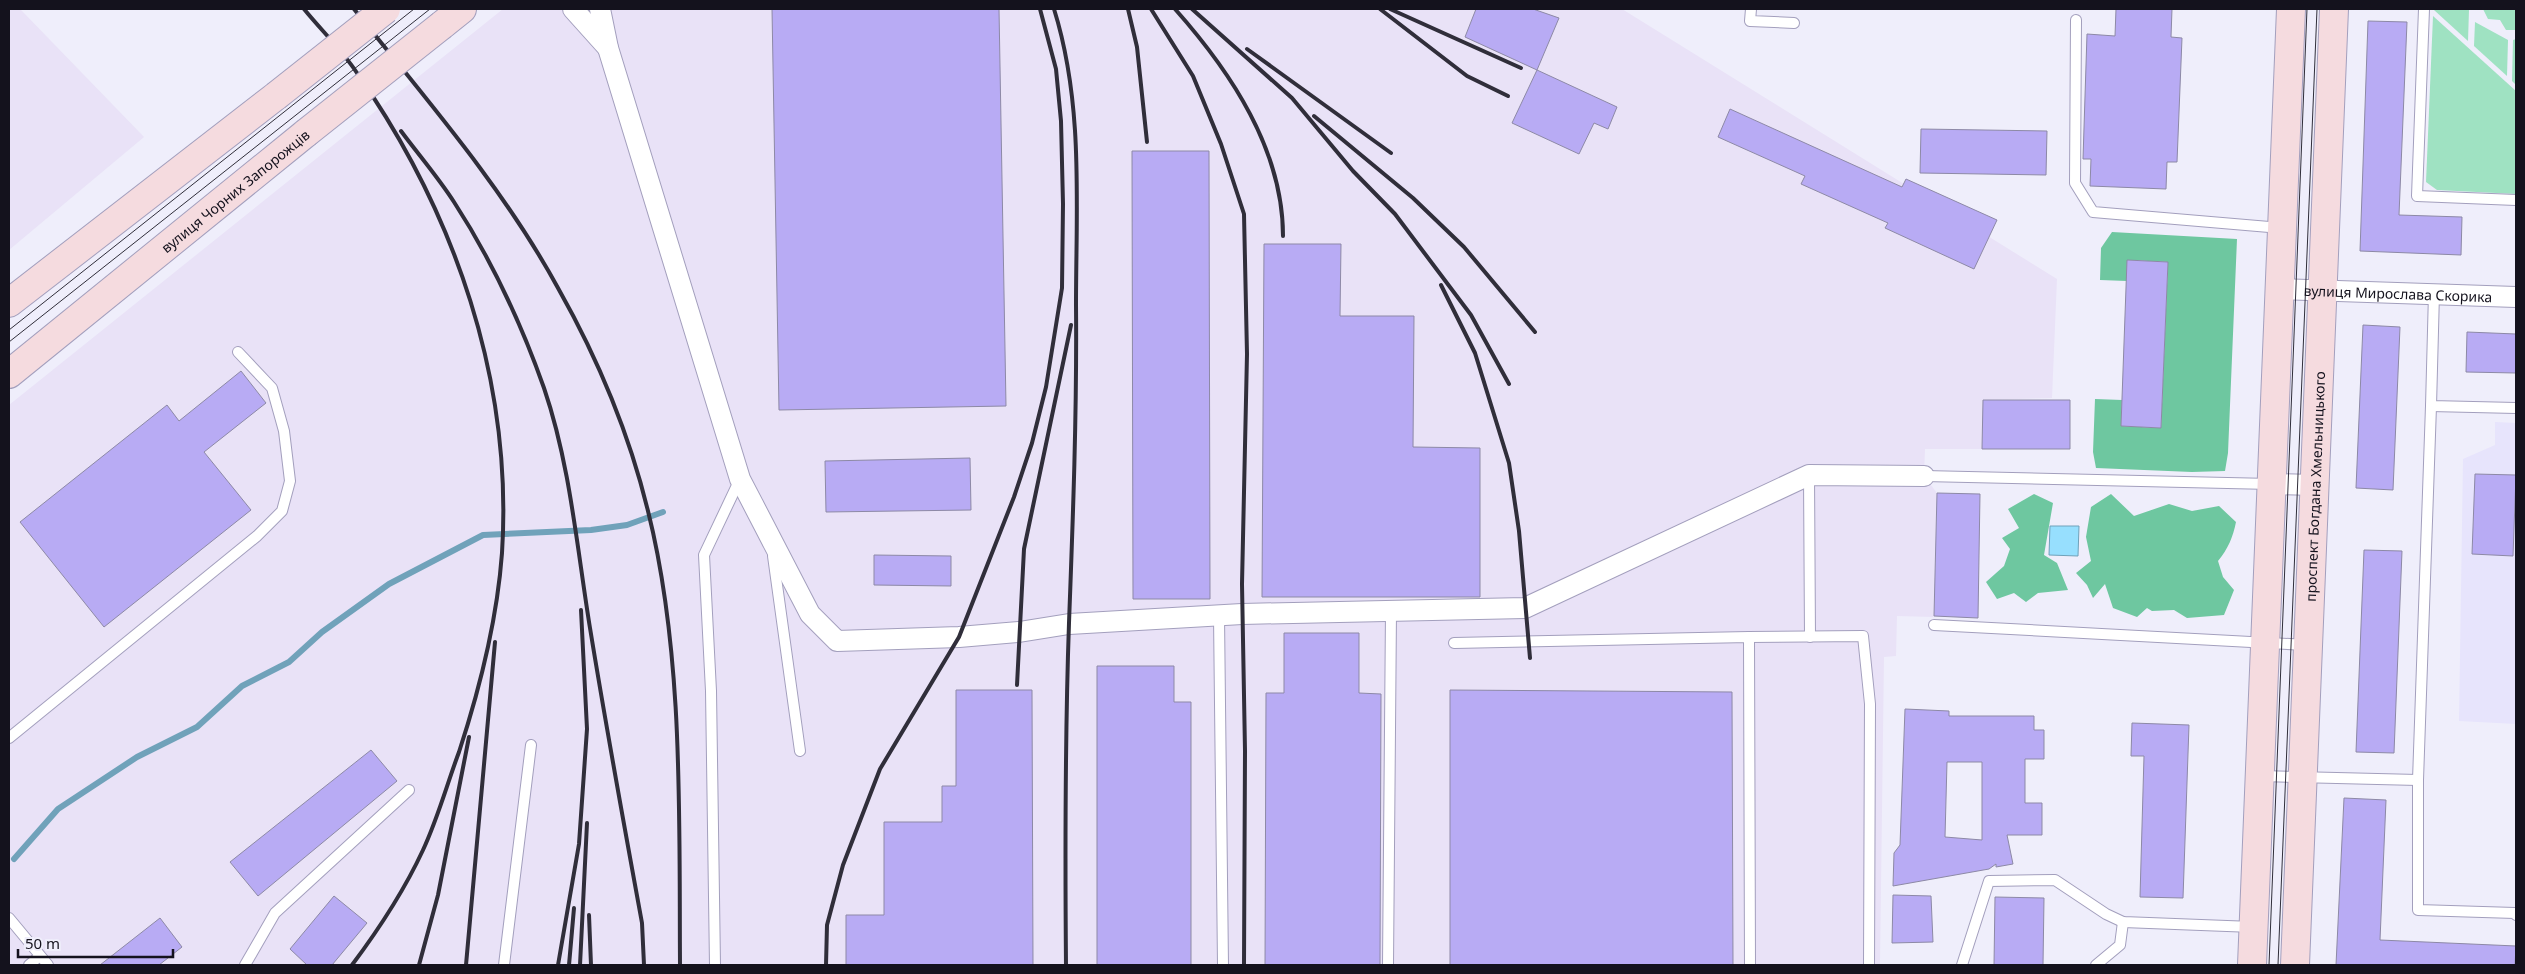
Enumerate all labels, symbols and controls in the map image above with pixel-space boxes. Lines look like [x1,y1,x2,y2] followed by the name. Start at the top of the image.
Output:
[157,125,313,257] street label: вулиця Чорних Запорожців
[2303,280,2492,306] street label: вулиця Мирослава Скорика
[2300,371,2329,602] street label: проспект Богдана Хмельницького
[18,926,172,958] scale bar
[25,933,60,953] text: 50 m

